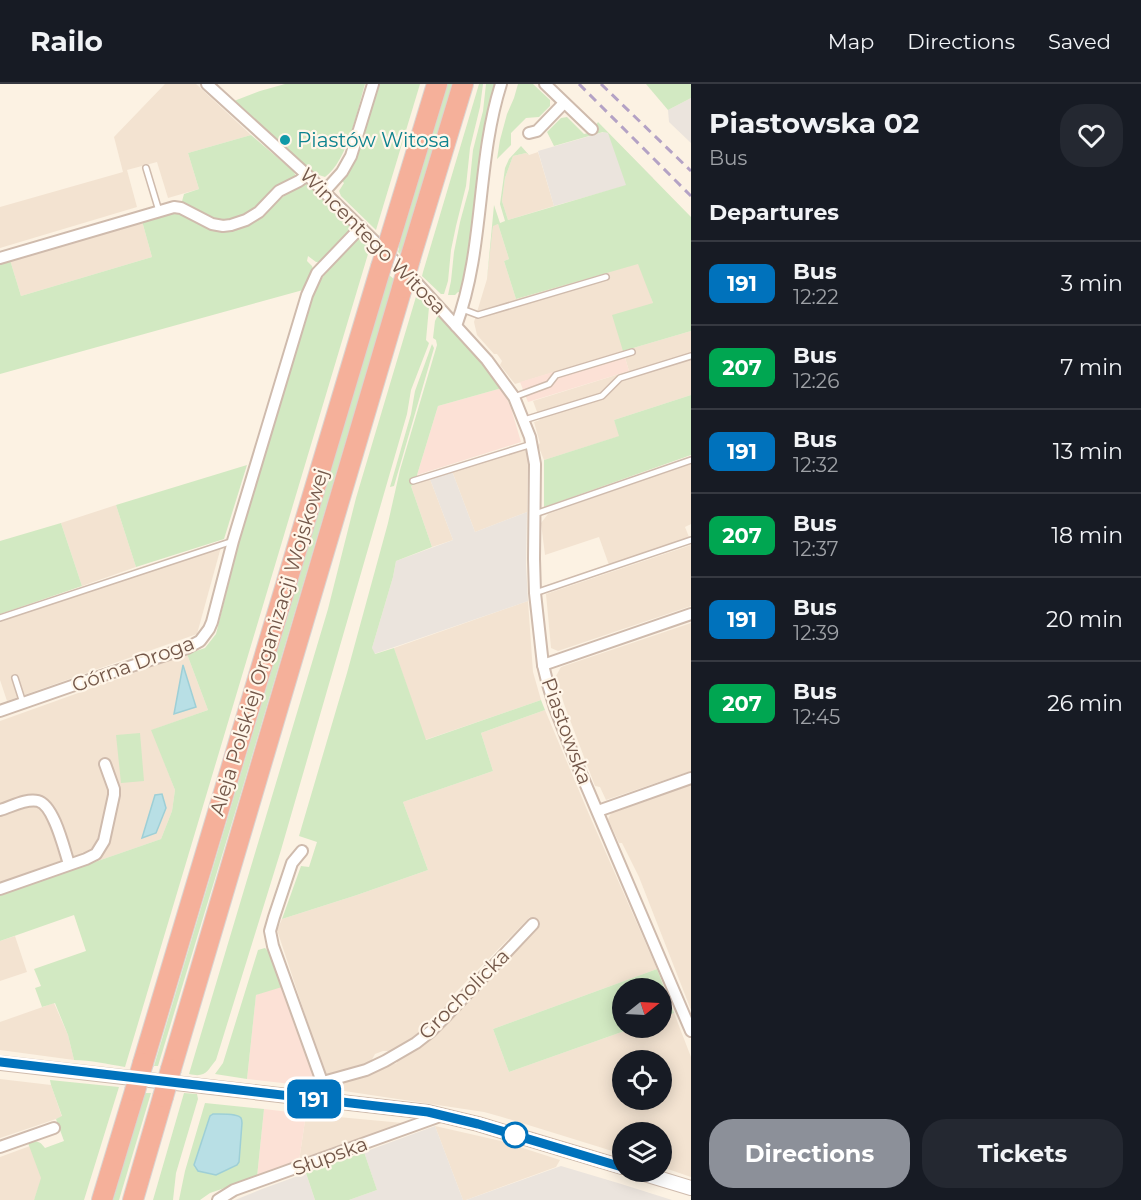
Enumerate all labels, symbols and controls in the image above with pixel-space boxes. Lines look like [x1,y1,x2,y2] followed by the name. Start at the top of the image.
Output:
[30,24,103,58] text: Railo
[828,29,874,54] text: Map
[907,29,1015,54] text: Directions
[1048,29,1111,54] text: Saved
[1060,104,1123,167] button: heart
[709,106,919,140] text: Piastowska 02
[297,128,450,152] place label: Piastów Witosa
[278,133,292,147] marker: Piastów Witosa
[709,146,747,170] text: Bus
[295,163,451,319] street label: Wincentego Witosa
[709,199,839,226] text: Departures
[793,258,837,285] text: Bus
[1061,270,1123,297] text: 3 min
[727,271,757,296] text: 191
[793,285,839,309] text: 12:22
[793,342,837,369] text: Bus
[1060,354,1123,381] text: 7 min
[722,355,762,380] text: 207
[793,369,839,393] text: 12:26
[793,426,837,453] text: Bus
[1053,438,1123,465] text: 13 min
[727,439,757,464] text: 191
[793,453,838,477] text: 12:32
[205,466,333,818] street label: Aleja Polskiej Organizacji Wojskowej
[793,510,837,537] text: Bus
[1051,522,1123,549] text: 18 min
[722,523,762,548] text: 207
[793,537,839,561] text: 12:37
[793,594,837,621] text: Bus
[1046,606,1123,633] text: 20 min
[727,607,757,632] text: 191
[793,621,839,645] text: 12:39
[68,631,198,697] street label: Górna Droga
[537,674,597,788] street label: Piastowska
[793,678,837,705] text: Bus
[1047,690,1123,717] text: 26 min
[722,691,762,716] text: 207
[793,705,840,729] text: 12:45
[414,944,514,1044] street label: Grocholicka
[612,978,672,1038] north arrow
[612,978,672,1182] map controls
[612,1050,672,1110] button: locate
[280,1080,348,1118] line badge: 191
[299,1087,329,1112] text: 191
[709,1119,910,1188] button: Directions
[922,1119,1123,1188] button: Tickets
[502,1122,528,1148] unlabelled marker
[612,1122,672,1182] button: layers
[289,1131,371,1181] street label: Słupska

